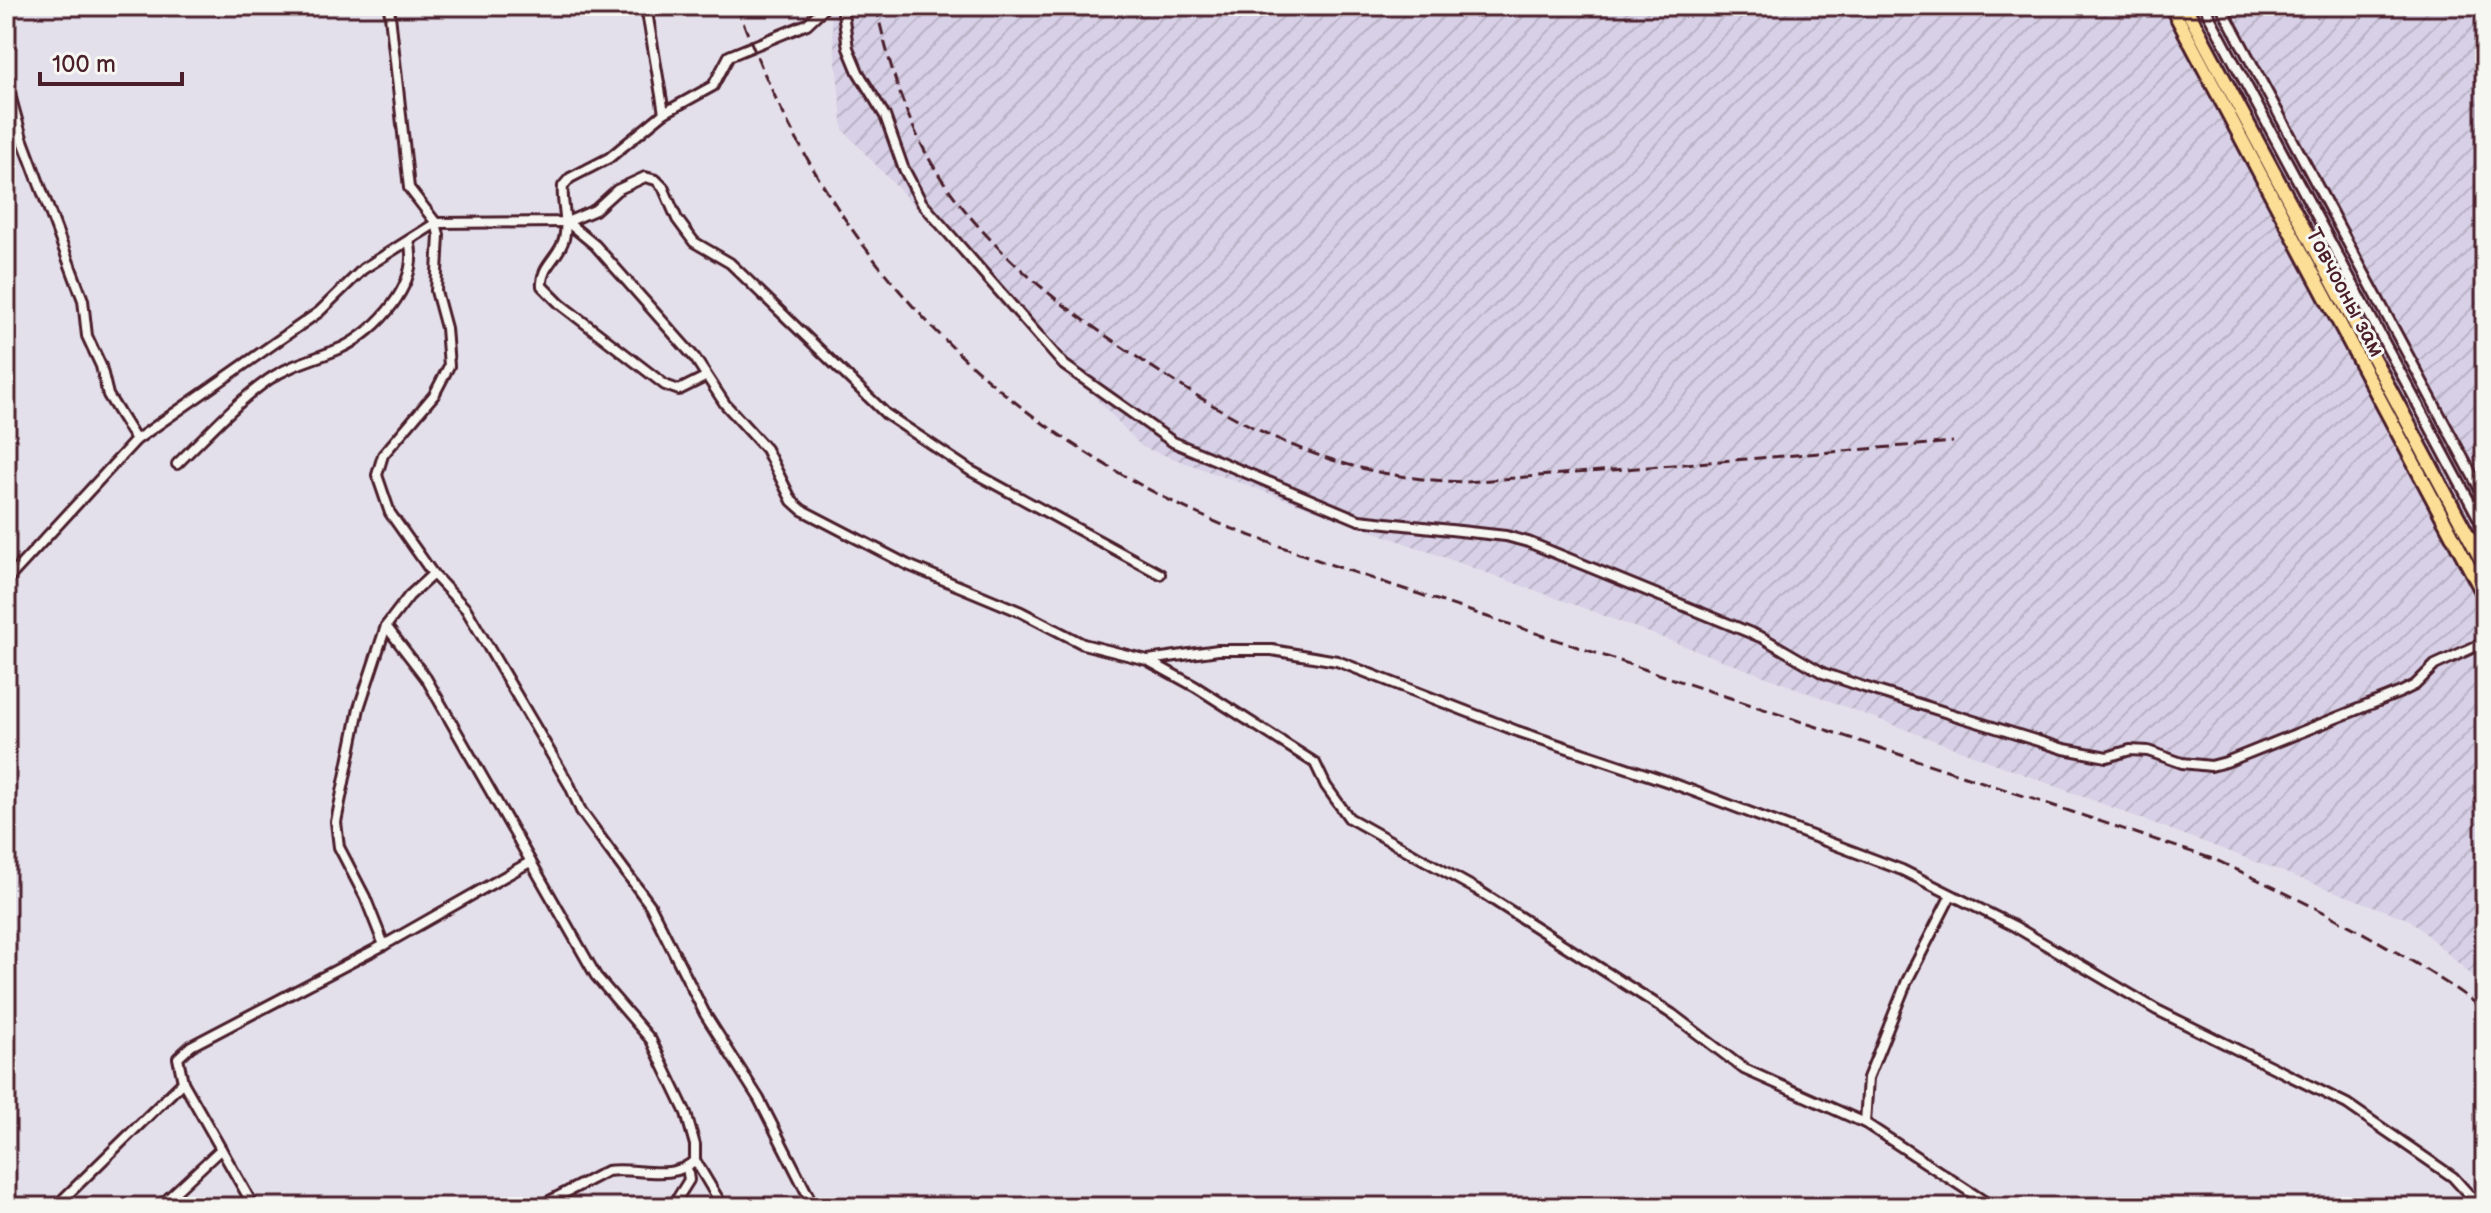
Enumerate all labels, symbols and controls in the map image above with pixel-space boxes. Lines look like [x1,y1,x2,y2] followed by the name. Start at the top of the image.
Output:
[40,36,182,86] scale bar
[52,50,116,79] text: 100 m
[2299,223,2390,362] street label: Товчооны зам

